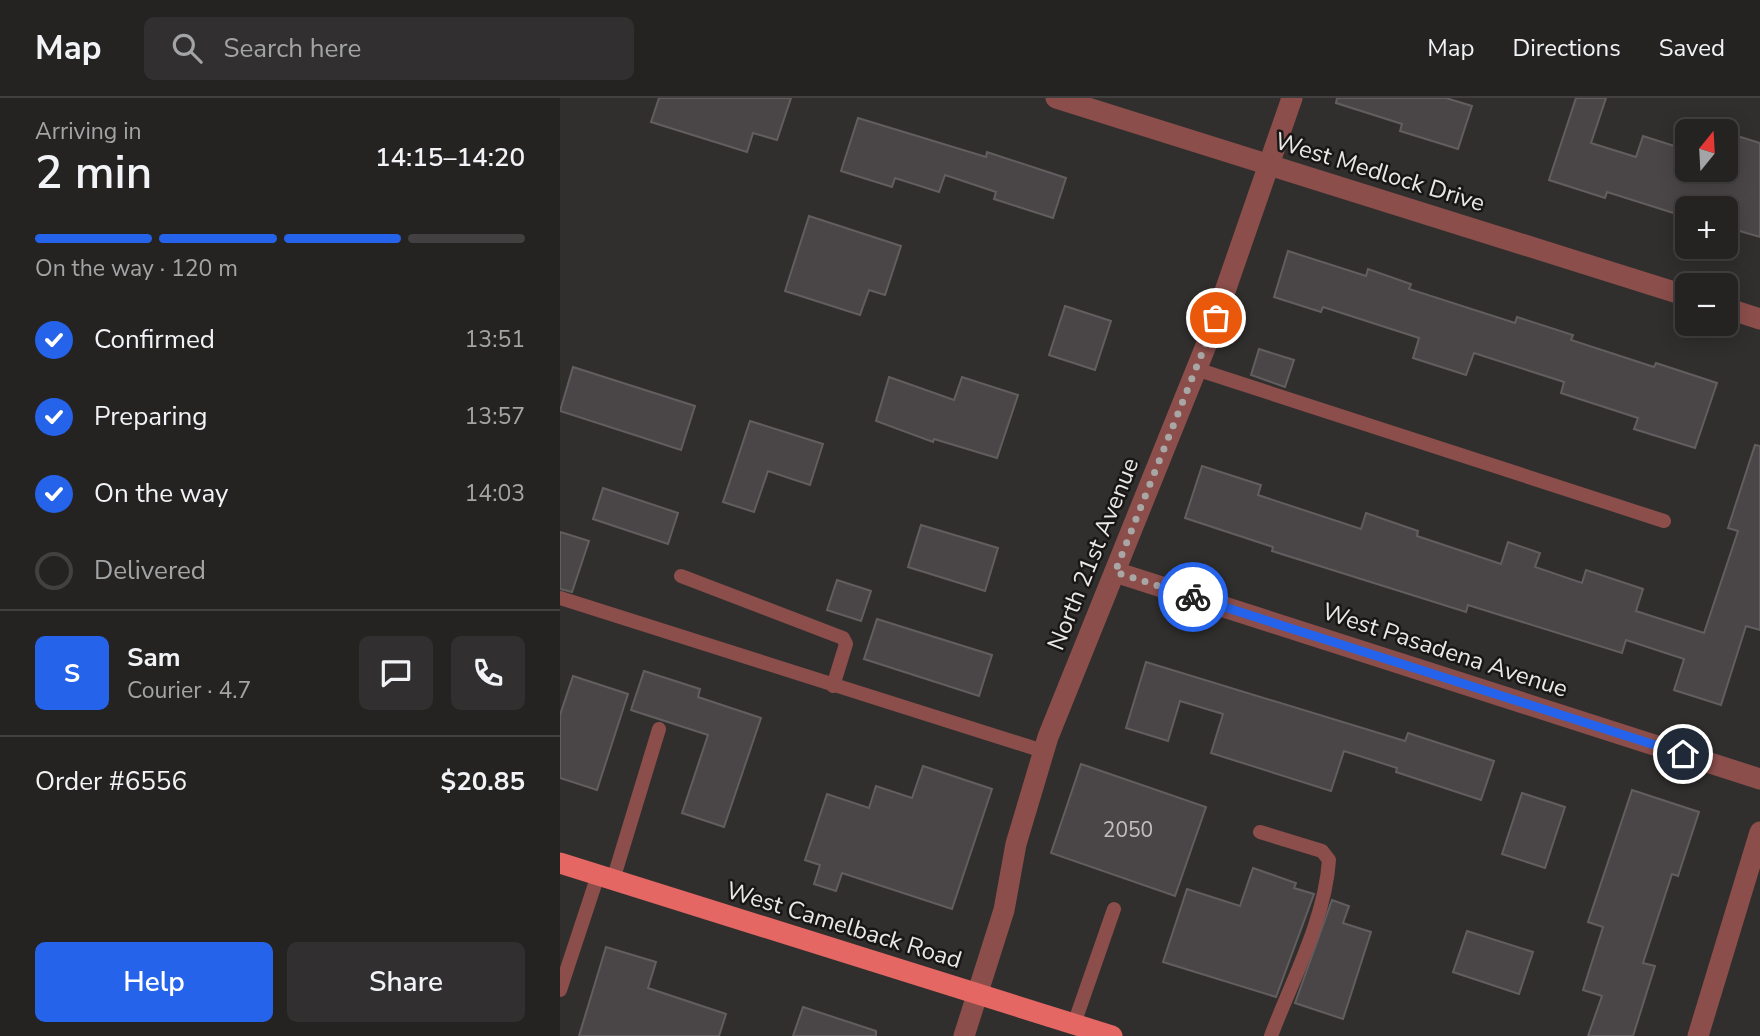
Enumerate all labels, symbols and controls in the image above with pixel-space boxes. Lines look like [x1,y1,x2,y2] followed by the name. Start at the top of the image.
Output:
[144,17,634,80] search box
[35,26,102,71] text: Map
[168,29,206,67] icon: search
[224,31,361,66] text: Search here
[1427,32,1474,64] text: Map
[1512,32,1621,64] text: Directions
[1659,32,1725,64] text: Saved
[35,116,142,147] text: Arriving in
[1675,119,1738,182] north arrow
[1675,119,1738,336] map controls
[1271,125,1489,219] street label: West Medlock Drive
[375,140,525,175] text: 14:15–14:20
[35,141,152,204] text: 2 min
[1675,196,1738,259] button: +
[35,253,238,284] text: On the way · 120 m
[1675,273,1738,336] button: −
[1186,288,1246,348] pin
[1197,299,1235,337] icon: bag
[35,321,73,359] icon: check
[94,322,215,357] text: Confirmed
[465,324,525,355] text: 13:51
[35,398,73,436] icon: check
[94,399,207,434] text: Preparing
[465,401,525,432] text: 13:57
[1040,453,1146,655] street label: North 21st Avenue
[35,475,73,513] icon: check
[94,476,228,511] text: On the way
[465,478,525,509] text: 14:03
[94,553,206,588] text: Delivered
[1158,562,1228,632] courier
[1174,578,1212,616] icon: bike
[1318,595,1572,705] street label: West Pasadena Avenue
[359,636,433,710] button: chat
[451,636,525,710] button: phone
[127,640,180,675] text: Sam
[64,656,80,691] text: S
[127,675,251,706] text: Courier · 4.7
[1653,724,1713,784] pin
[1664,735,1702,773] icon: home
[35,764,187,799] text: Order #6556
[441,764,525,799] text: $20.85
[1103,816,1153,844] house number: 2050
[722,874,966,976] street label: West Camelback Road
[35,942,273,1022] button: Help
[287,942,525,1022] button: Share

